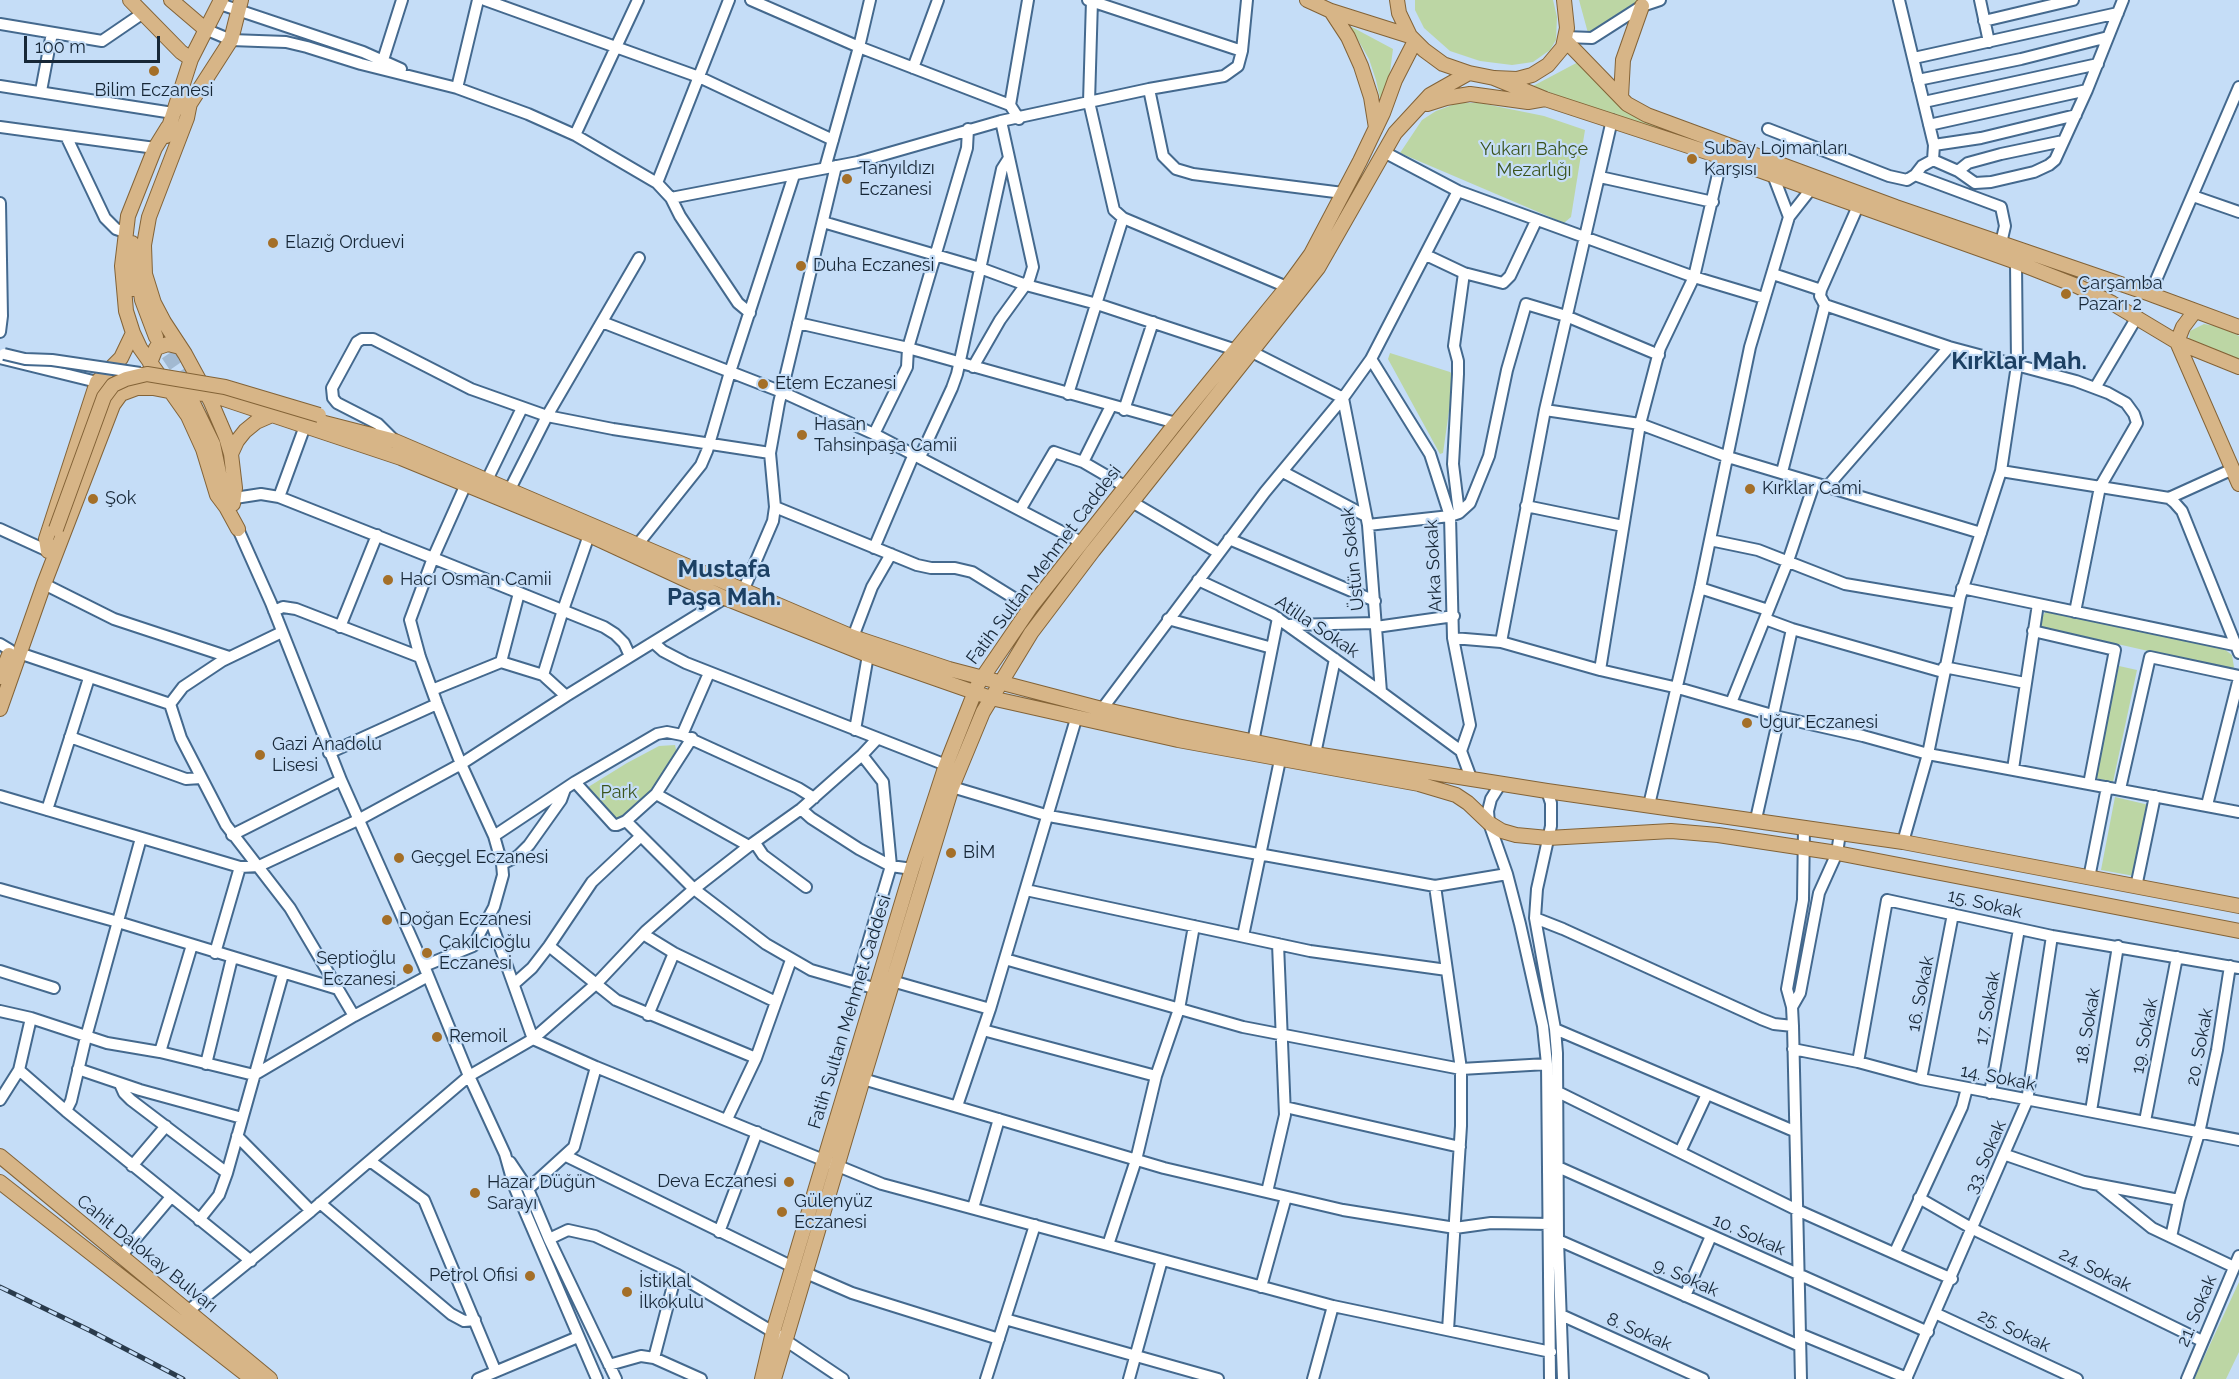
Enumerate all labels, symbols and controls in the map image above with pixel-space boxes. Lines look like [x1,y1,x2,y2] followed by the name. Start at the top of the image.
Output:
[27,24,164,62] scale bar
[35,36,86,57] text: 100 m
[147,64,161,78] marker: Bilim Eczanesi
[95,80,213,102] place label: Bilim Eczanesi
[1704,138,1847,180] place label: Subay Lojmanları Karşısı
[1480,139,1588,182] park label: Yukarı Bahçe Mezarlığı
[1685,152,1699,166] marker: Subay Lojmanları Karşısı
[859,158,935,201] place label: Tanyıldızı Eczanesi
[840,172,854,186] marker: Tanyıldızı Eczanesi
[285,232,404,254] place label: Elazığ Orduevi
[266,236,280,250] marker: Elazığ Orduevi
[813,255,934,277] place label: Duha Eczanesi
[794,259,808,273] marker: Duha Eczanesi
[2078,273,2162,316] place label: Çarşamba Pazarı 2
[2059,287,2073,301] marker: Çarşamba Pazarı 2
[1951,348,2087,376] district label: Kırklar Mah.
[775,373,896,395] place label: Etem Eczanesi
[756,377,770,391] marker: Etem Eczanesi
[814,414,957,456] place label: Hasan Tahsinpaşa Camii
[795,428,809,442] marker: Hasan Tahsinpaşa Camii
[962,461,1126,669] street label: Fatih Sultan Mehmet Caddesi
[1762,478,1862,500] place label: Kırklar Cami
[1743,482,1757,496] marker: Kırklar Cami
[105,488,136,510] place label: Şok
[86,492,100,506] marker: Şok
[1337,506,1369,612] street label: Üstün Sokak
[1421,519,1447,613] street label: Arka Sokak
[667,556,781,612] district label: Mustafa Paşa Mah.
[400,569,552,591] place label: Hacı Osman Camii
[381,573,395,587] marker: Hacı Osman Camii
[1271,591,1363,663] street label: Atilla Sokak
[1759,712,1878,734] place label: Uğur Eczanesi
[1740,716,1754,730] marker: Uğur Eczanesi
[272,734,382,777] place label: Gazi Anadolu Lisesi
[253,748,267,762] marker: Gazi Anadolu Lisesi
[601,782,637,804] park label: Park
[963,842,995,864] place label: BİM
[944,846,958,860] marker: BİM
[411,847,548,869] place label: Geçgel Eczanesi
[392,851,406,865] marker: Geçgel Eczanesi
[1946,885,2024,923] street label: 15. Sokak
[804,892,896,1132] street label: Fatih Sultan Mehmet Caddesi
[399,909,532,931] place label: Doğan Eczanesi
[380,913,394,927] marker: Doğan Eczanesi
[439,932,531,974] place label: Çakılcıoğlu Eczanesi
[420,946,434,960] marker: Çakılcıoğlu Eczanesi
[316,948,396,990] place label: Septioğlu Eczanesi
[1903,954,1939,1034] street label: 16. Sokak
[401,962,415,976] marker: Septioğlu Eczanesi
[1971,969,2005,1047] street label: 17. Sokak
[2071,986,2105,1066] street label: 18. Sokak
[2127,996,2163,1076] street label: 19. Sokak
[2182,1006,2218,1088] street label: 20. Sokak
[449,1026,507,1048] place label: Remoil
[430,1030,444,1044] marker: Remoil
[1959,1060,2037,1096] street label: 14. Sokak
[1961,1117,2011,1197] street label: 33. Sokak
[657,1171,777,1193] place label: Deva Eczanesi
[487,1172,595,1214] place label: Hazar Düğün Sarayı
[782,1175,796,1189] marker: Deva Eczanesi
[468,1186,482,1200] marker: Hazar Düğün Sarayı
[72,1190,222,1318] street label: Cahit Dalokay Bulvarı
[794,1191,873,1234] place label: Gülenyüz Eczanesi
[775,1205,789,1219] marker: Gülenyüz Eczanesi
[1709,1209,1789,1261] street label: 10. Sokak
[2055,1243,2135,1297] street label: 24. Sokak
[1650,1254,1722,1302] street label: 9. Sokak
[429,1265,518,1287] place label: Petrol Ofisi
[523,1269,537,1283] marker: Petrol Ofisi
[639,1271,704,1314] place label: İstiklal İlkokulu
[2172,1272,2222,1350] street label: 21. Sokak
[620,1285,634,1299] marker: İstiklal İlkokulu
[1974,1305,2054,1357] street label: 25. Sokak
[1603,1308,1675,1356] street label: 8. Sokak

